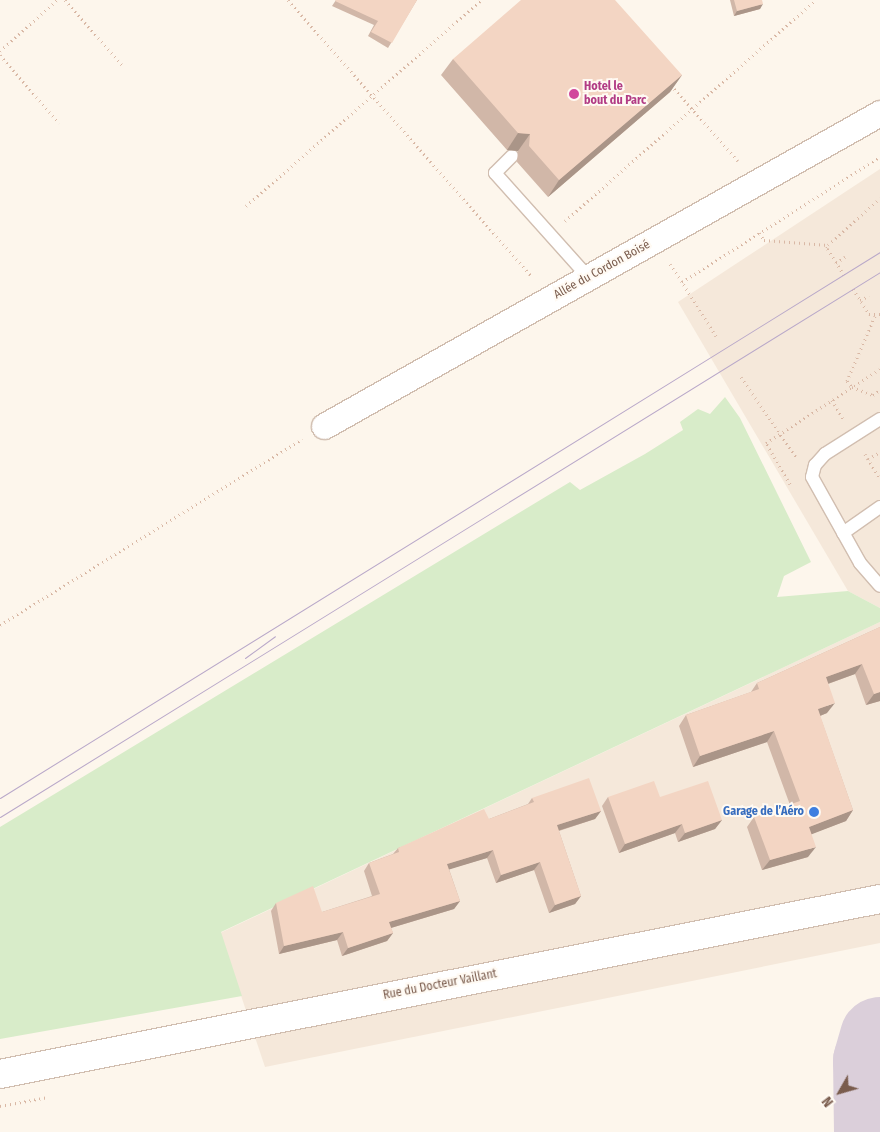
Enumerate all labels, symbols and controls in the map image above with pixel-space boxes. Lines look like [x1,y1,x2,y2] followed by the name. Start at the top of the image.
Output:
[584,80,646,108] place label: Hotel le bout du Parc
[568,88,580,100] marker: Hotel le bout du Parc
[551,238,653,302] street label: Allée du Cordon Boisé
[723,805,804,819] place label: Garage de l’Aéro
[808,806,820,818] marker: Garage de l’Aéro
[382,967,498,1003] street label: Rue du Docteur Vaillant
[815,1067,865,1117] north arrow
[819,1093,837,1110] text: N

